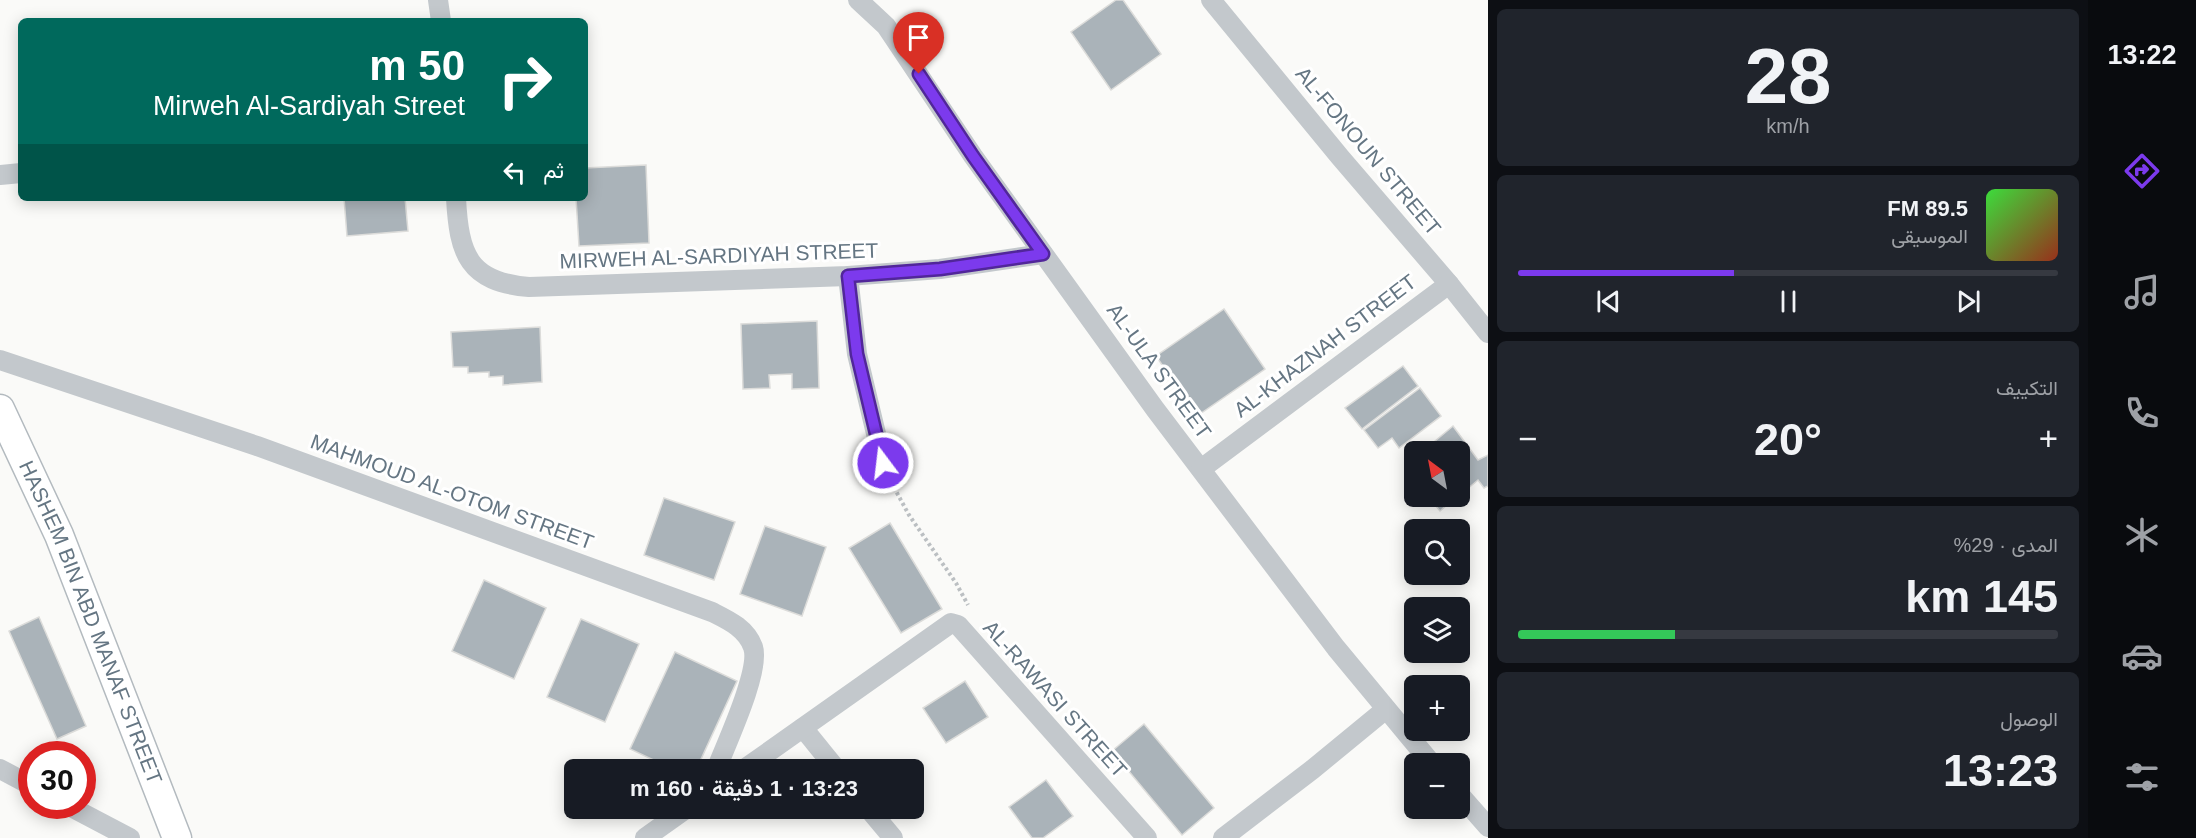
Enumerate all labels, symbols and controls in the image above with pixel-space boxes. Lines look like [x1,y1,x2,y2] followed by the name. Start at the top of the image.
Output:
[893,12,944,74] pin
[902,21,935,54] icon: arrive
[1745,32,1831,120] text: 28
[2107,40,2177,70] text: 13:22
[369,42,465,89] text: 50 m
[486,42,564,120] icon: right
[1291,62,1446,240] street label: AL-FONOUN STREET
[153,91,465,121] text: Mirweh Al-Sardiyah Street
[1766,115,1810,137] text: km/h
[2121,150,2163,192] icon: directions
[498,156,531,189] icon: left
[543,158,564,183] text: ثم
[1887,196,1968,221] text: 89.5 FM
[1891,225,1968,247] text: الموسيقى
[559,238,879,273] street label: MIRWEH AL-SARDIYAH STREET
[1229,270,1420,421] street label: AL-KHAZNAH STREET
[2121,271,2163,313] icon: music
[1592,285,1625,318] icon: previous
[1772,285,1805,318] icon: pause
[1952,285,1985,318] icon: next
[1103,299,1216,443] street label: AL-ULA STREET
[1996,377,2058,399] text: التكييف
[2121,392,2163,434] icon: phone
[1754,414,1822,465] text: 20°
[1518,420,1537,457] text: −
[2039,420,2058,457] text: +
[308,430,597,554] street label: MAHMOUD AL-OTOM STREET
[851,431,915,495] position arrow
[1404,441,1470,507] north arrow
[1404,441,1470,819] map controls
[15,457,167,787] street label: HASHEM BIN ABD MANAF STREET
[2121,514,2163,556] icon: climate
[1404,519,1470,585] button: search
[1954,534,2058,556] text: المدى · 29%
[1905,571,2058,622] text: 145 km
[1404,597,1470,663] button: layers
[979,616,1132,782] street label: AL-RAWASI STREET
[2121,635,2163,677] icon: car
[1404,675,1470,741] button: +
[2000,708,2058,730] text: الوصول
[18,741,96,819] speed limit sign: 30
[1943,745,2058,796] text: 13:23
[1404,753,1470,819] button: −
[2121,756,2163,798] icon: filters
[630,776,858,801] text: 13:23 · 1 دقيقة · 160 m

